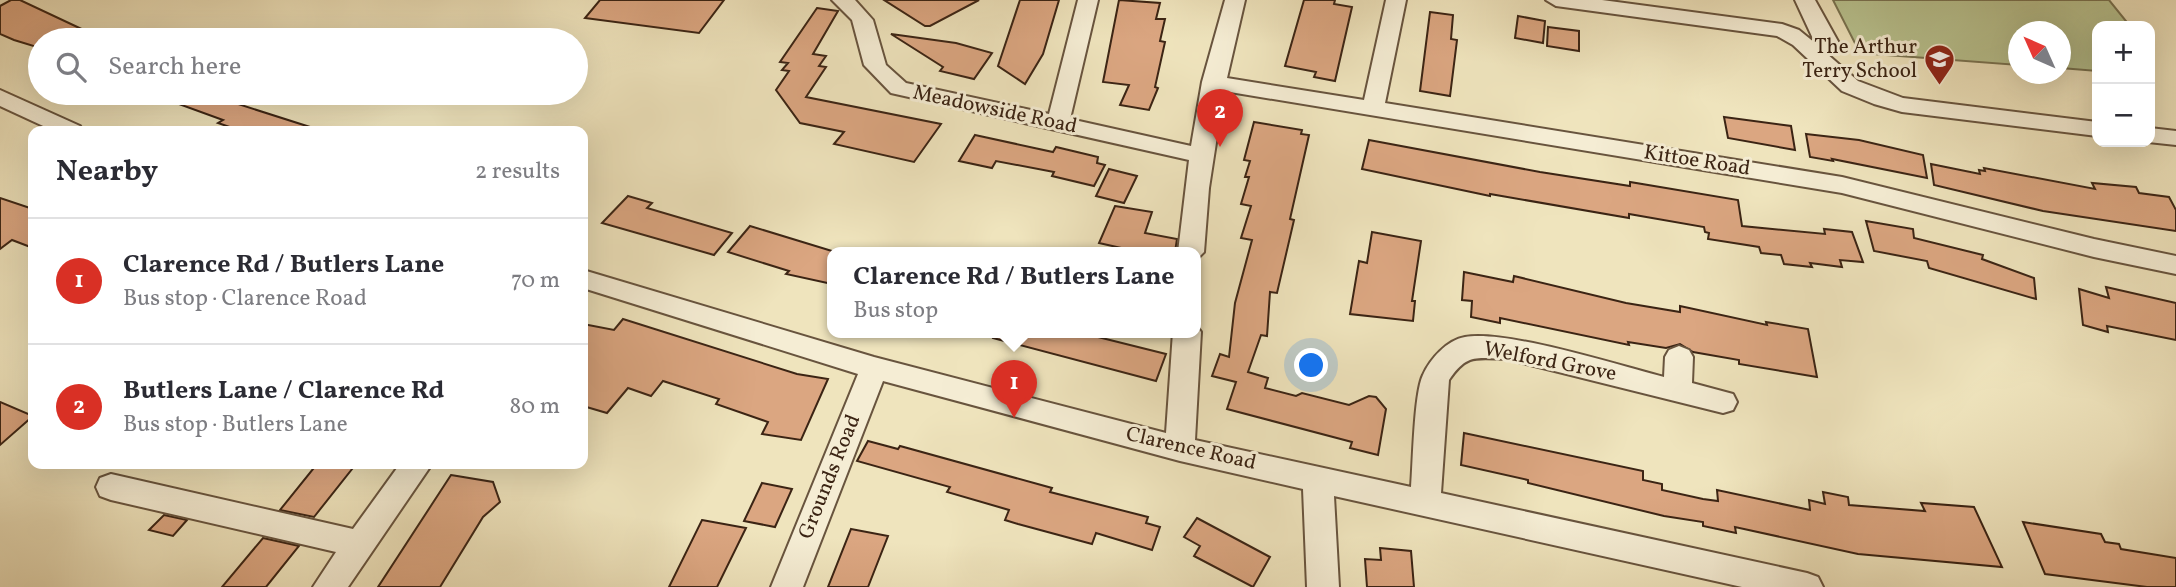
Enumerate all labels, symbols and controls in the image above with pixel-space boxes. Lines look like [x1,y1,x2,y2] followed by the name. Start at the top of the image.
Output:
[2008,21,2071,84] north arrow
[2092,21,2155,147] map controls
[2092,21,2155,84] button: +
[28,28,588,105] search box
[1802,33,1917,86] place label: The Arthur Terry School
[1923,42,1957,86] school or university icon: The Arthur Terry School
[52,48,90,86] icon: search
[108,49,241,85] text: Search here
[910,78,1080,142] street label: Meadowside Road
[2092,84,2155,147] button: −
[1197,89,1243,147] pin: 2
[1642,138,1752,184] street label: Kittoe Road
[56,151,158,193] text: Nearby
[475,156,560,188] text: 2 results
[123,247,444,283] text: Clarence Rd / Butlers Lane
[827,247,1201,338] popup
[853,259,1175,295] text: Clarence Rd / Butlers Lane
[74,265,84,297] text: 1
[511,265,560,297] text: 70 m
[123,283,367,315] text: Bus stop · Clarence Road
[853,295,938,327] text: Bus stop
[1481,335,1619,389] street label: Welford Grove
[1294,348,1328,382] your location
[991,360,1037,418] pin: 1
[123,373,444,409] text: Butlers Lane / Clarence Rd
[73,391,85,423] text: 2
[510,391,560,423] text: 80 m
[123,409,348,441] text: Bus stop · Butlers Lane
[792,410,868,544] street label: Grounds Road
[1123,420,1259,478] street label: Clarence Road

